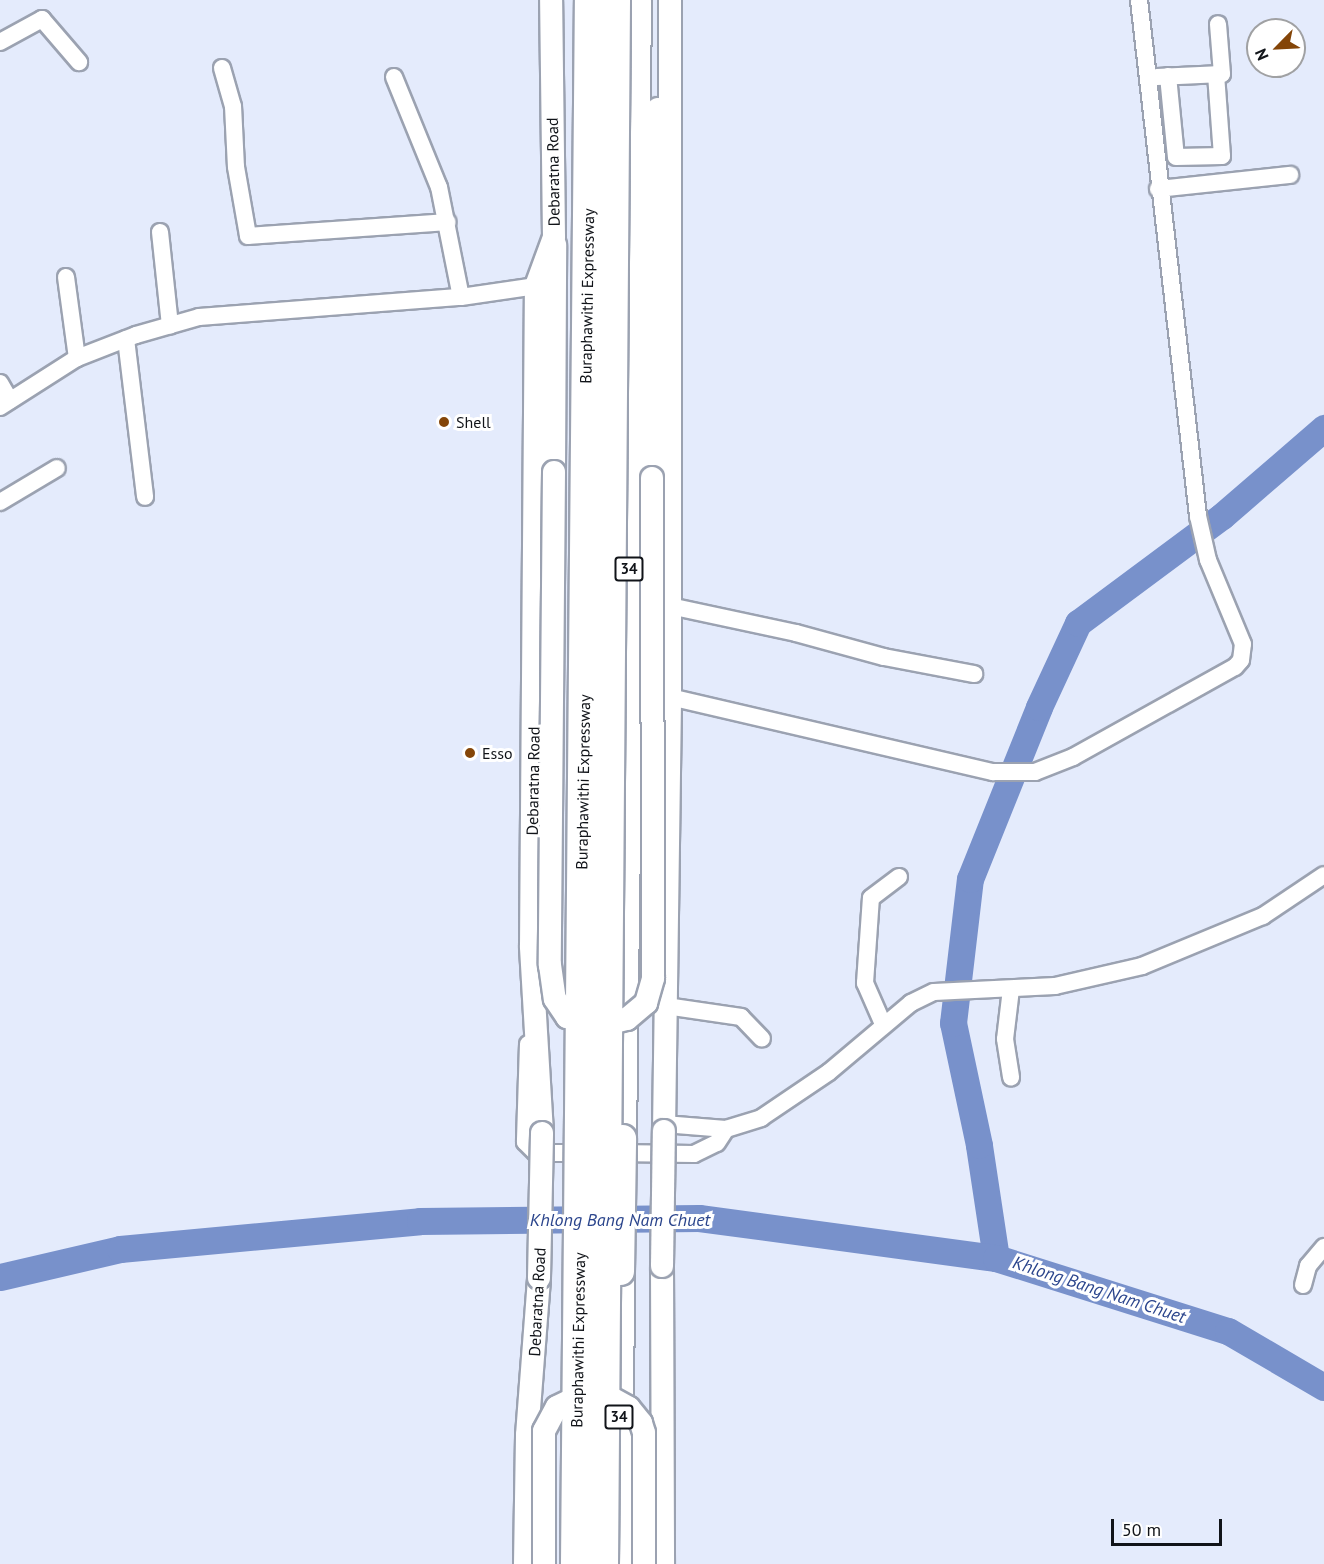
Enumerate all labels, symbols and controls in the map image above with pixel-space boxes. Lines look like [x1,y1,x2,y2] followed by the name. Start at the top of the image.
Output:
[1246,18,1306,78] north arrow
[1250,46,1273,63] text: N
[542,117,564,227] street label: Debaratna Road
[576,208,598,384] street label: Buraphawithi Expressway
[456,412,491,432] place label: Shell
[437,415,451,429] marker: Shell
[614,557,644,581] road number: 34
[572,694,594,870] street label: Buraphawithi Expressway
[522,726,544,836] street label: Debaratna Road
[482,743,513,763] place label: Esso
[463,746,477,760] marker: Esso
[530,1209,710,1231] water label: Khlong Bang Nam Chuet
[525,1247,549,1357] street label: Debaratna Road
[567,1252,589,1428] street label: Buraphawithi Expressway
[1010,1252,1188,1328] water label: Khlong Bang Nam Chuet
[604,1405,634,1429] road number: 34
[1114,1507,1225,1545] scale bar
[1122,1518,1161,1541] text: 50 m

